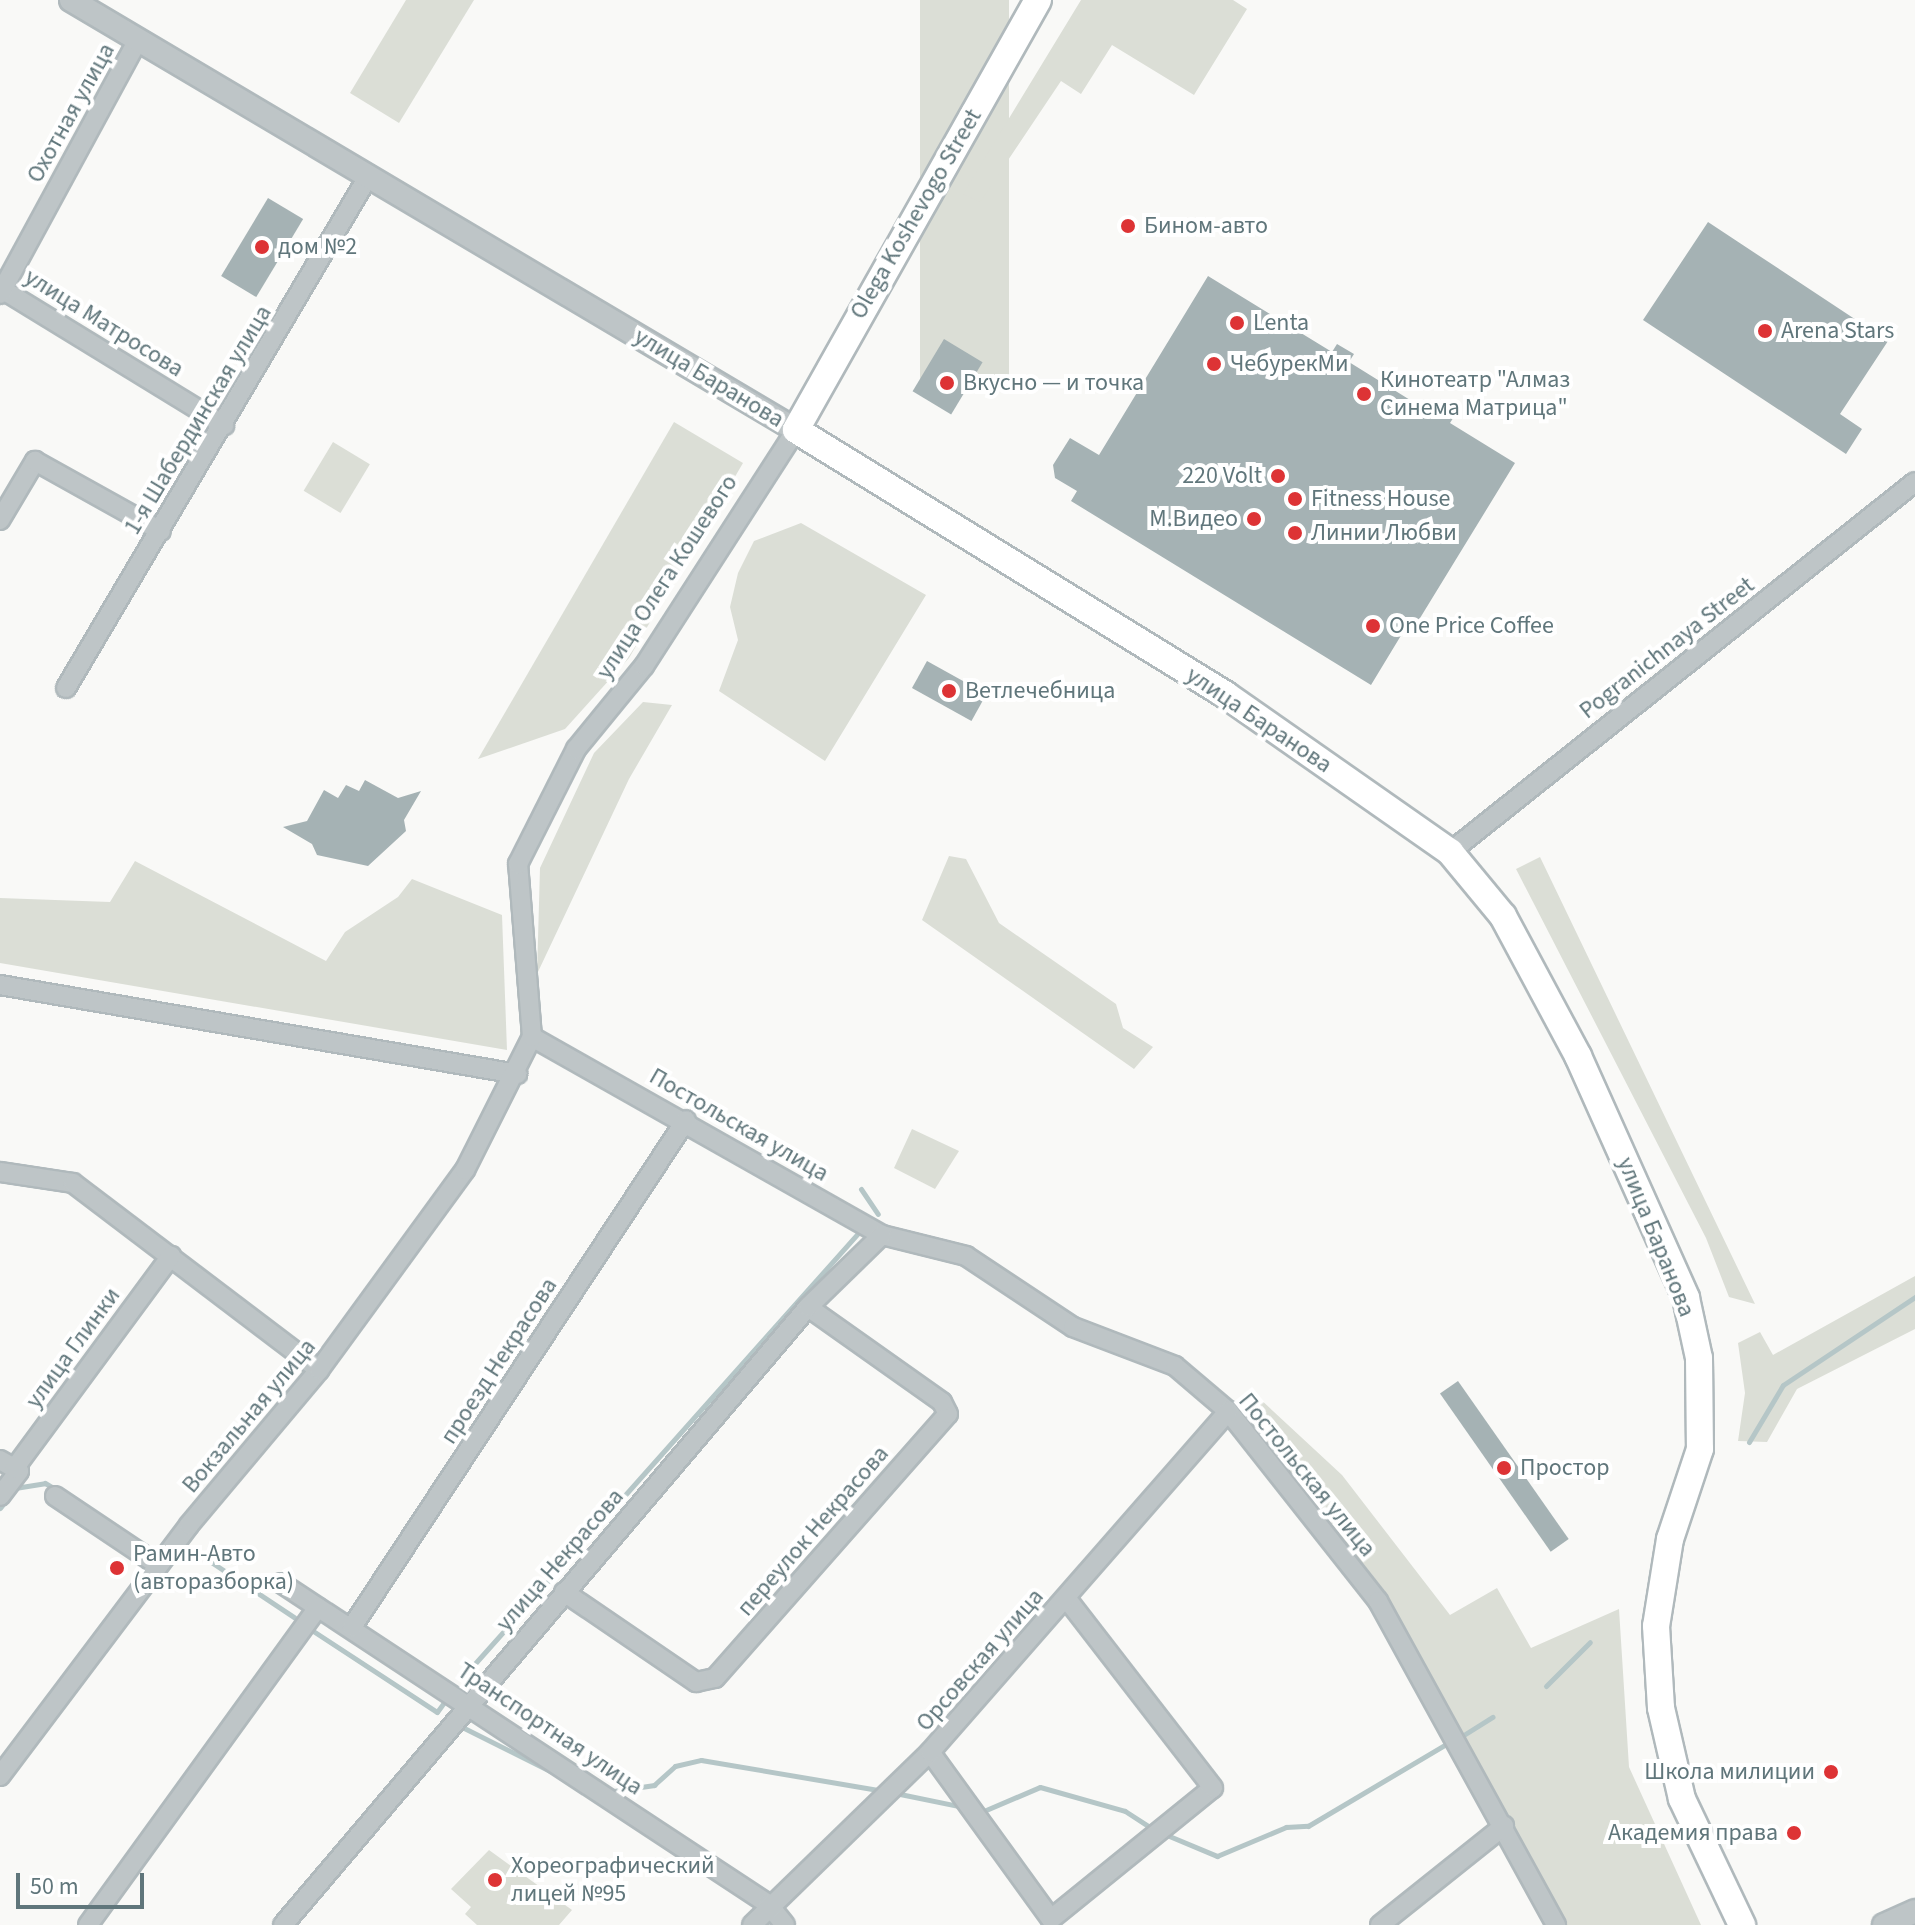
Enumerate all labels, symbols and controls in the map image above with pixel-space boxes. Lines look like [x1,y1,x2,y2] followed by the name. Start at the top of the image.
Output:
[21,38,121,188] street label: Охотная улица
[844,104,988,324] street label: Olega Koshevogo Street
[1144,212,1268,240] place label: Бином-авто
[1119,217,1137,235] marker: Бином-авто
[278,233,357,261] place label: дом №2
[253,238,271,256] marker: дом №2
[19,263,189,383] street label: улица Матросова
[118,300,278,540] street label: 1-я Шабердинская улица
[1253,309,1309,337] place label: Lenta
[1228,314,1246,332] marker: Lenta
[1781,317,1894,345] place label: Arena Stars
[629,322,789,434] street label: улица Баранова
[1756,322,1774,340] marker: Arena Stars
[1230,350,1348,378] place label: ЧебурекМи
[1205,355,1223,373] marker: ЧебурекМи
[1380,366,1570,422] place label: Кинотеатр "Алмаз Синема Матрица"
[963,369,1144,397] place label: Вкусно — и точка
[938,374,956,392] marker: Вкусно — и точка
[1355,385,1373,403] marker: Кинотеатр "Алмаз Синема Матрица"
[1182,462,1262,490] place label: 220 Volt
[1269,467,1287,485] marker: 220 Volt
[590,469,744,685] street label: улица Олега Кошевого
[1311,485,1450,513] place label: Fitness House
[1286,490,1304,508] marker: Fitness House
[1149,505,1238,533] place label: М.Видео
[1245,510,1263,528] marker: М.Видео
[1311,519,1457,547] place label: Линии Любви
[1286,524,1304,542] marker: Линии Любви
[1574,571,1760,725] street label: Pogranichnaya Street
[1389,612,1554,640] place label: One Price Coffee
[1364,617,1382,635] marker: One Price Coffee
[1181,661,1337,779] street label: улица Баранова
[965,677,1115,705] place label: Ветлечебница
[940,682,958,700] marker: Ветлечебница
[644,1062,834,1188] street label: Постольская улица
[1611,1153,1701,1321] street label: улица Баранова
[435,1273,563,1449] street label: проезд Некрасова
[20,1282,126,1414] street label: улица Глинки
[176,1333,322,1499] street label: Вокзальная улица
[1232,1387,1382,1563] street label: Постольская улица
[731,1440,895,1622] street label: переулок Некрасова
[1520,1454,1610,1482] place label: Простор
[1495,1459,1513,1477] marker: Простор
[490,1483,630,1637] street label: улица Некрасова
[133,1540,294,1596] place label: Рамин-Авто (авторазборка)
[108,1559,126,1577] marker: Рамин-Авто (авторазборка)
[910,1583,1050,1737] street label: Орсовская улица
[452,1656,648,1802] street label: Транспортная улица
[1644,1758,1815,1786] place label: Школа милиции
[1822,1763,1840,1781] marker: Школа милиции
[1608,1819,1778,1847] place label: Академия права
[1785,1824,1803,1842] marker: Академия права
[511,1852,715,1908] place label: Хореографический лицей №95
[20,1857,148,1907] scale bar
[30,1869,79,1904] text: 50 m
[486,1871,504,1889] marker: Хореографический лицей №95

